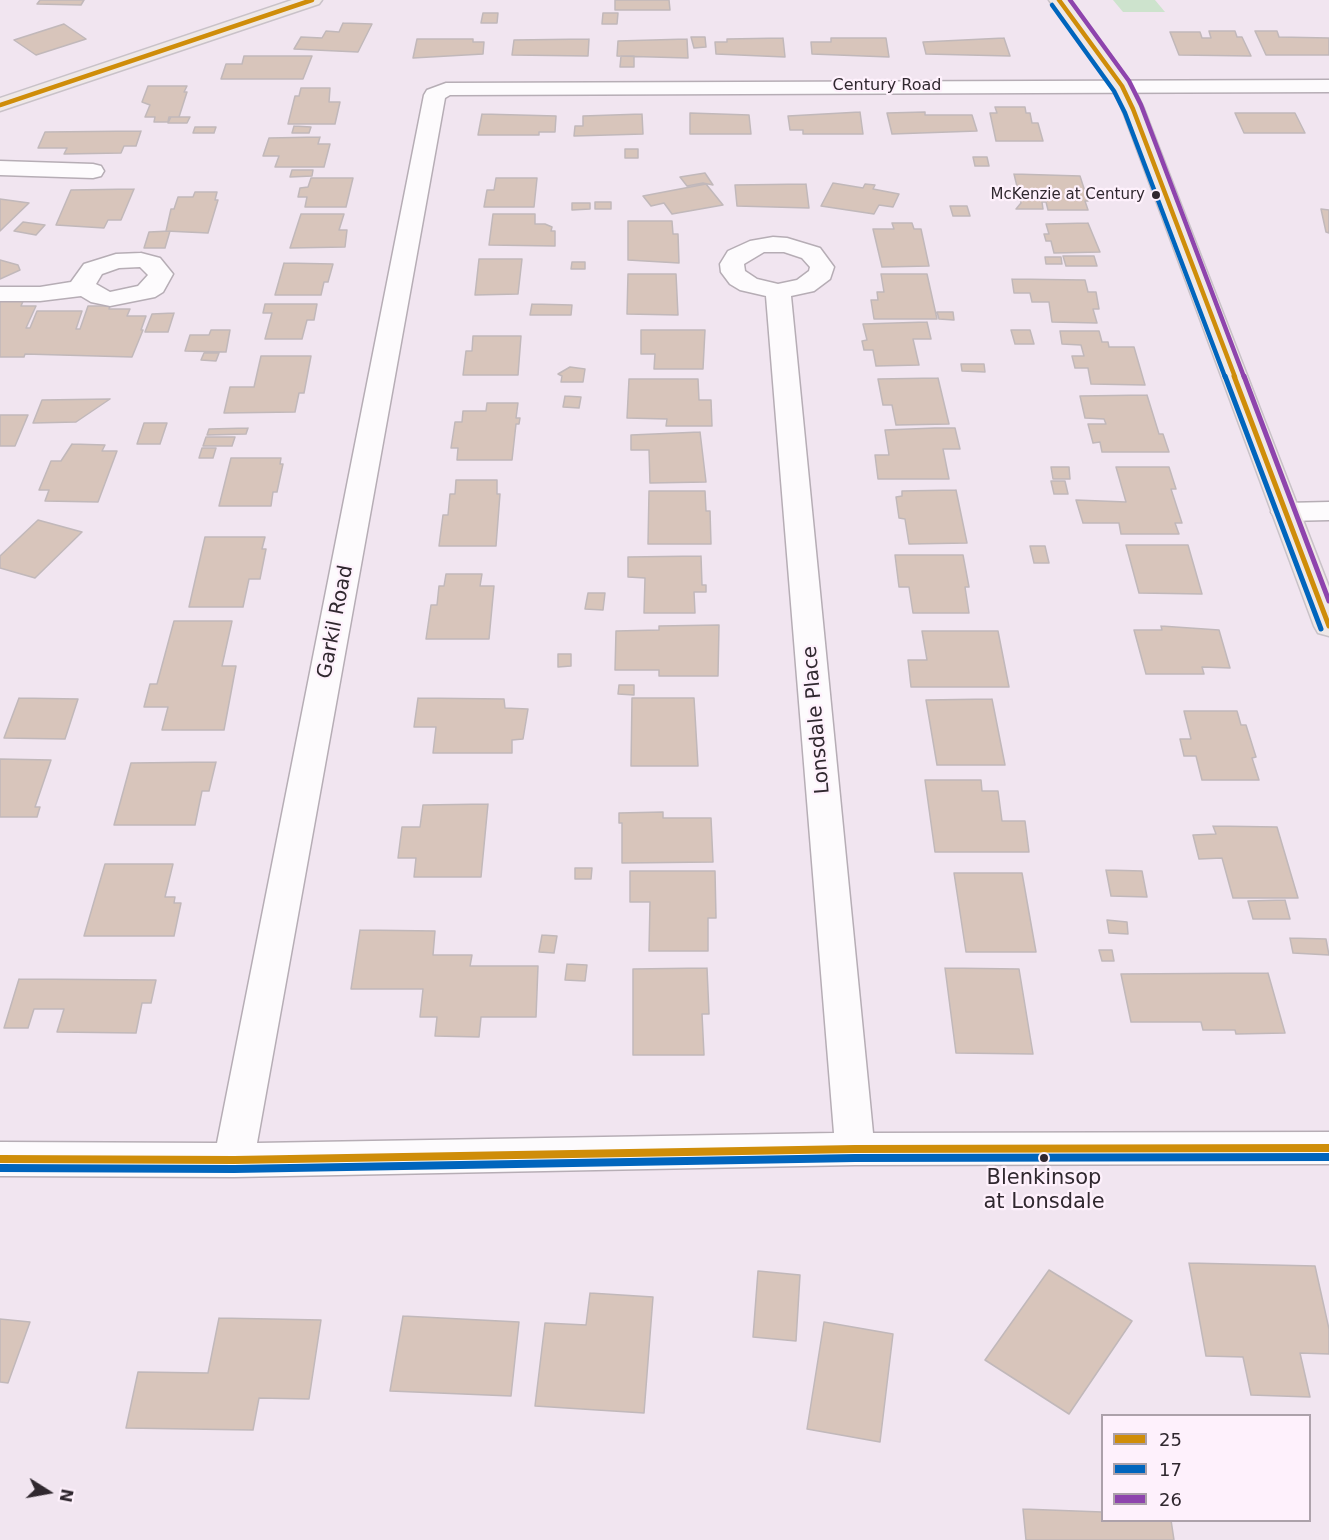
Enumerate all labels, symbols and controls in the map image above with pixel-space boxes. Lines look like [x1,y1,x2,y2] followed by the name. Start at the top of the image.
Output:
[833,76,941,96] street label: Century Road
[990,186,1145,204] place label: McKenzie at Century
[1150,189,1162,201] marker: McKenzie at Century
[313,563,359,681] street label: Garkil Road
[799,645,835,795] street label: Lonsdale Place
[1038,1152,1050,1164] marker: Blenkinsop at Lonsdale
[983,1166,1105,1216] place label: Blenkinsop at Lonsdale
[1101,1414,1311,1522] legend
[1159,1429,1182,1450] text: 25
[1159,1459,1182,1480] text: 17
[18,1462,78,1522] north arrow
[56,1487,77,1504] text: N
[1159,1489,1182,1510] text: 26

